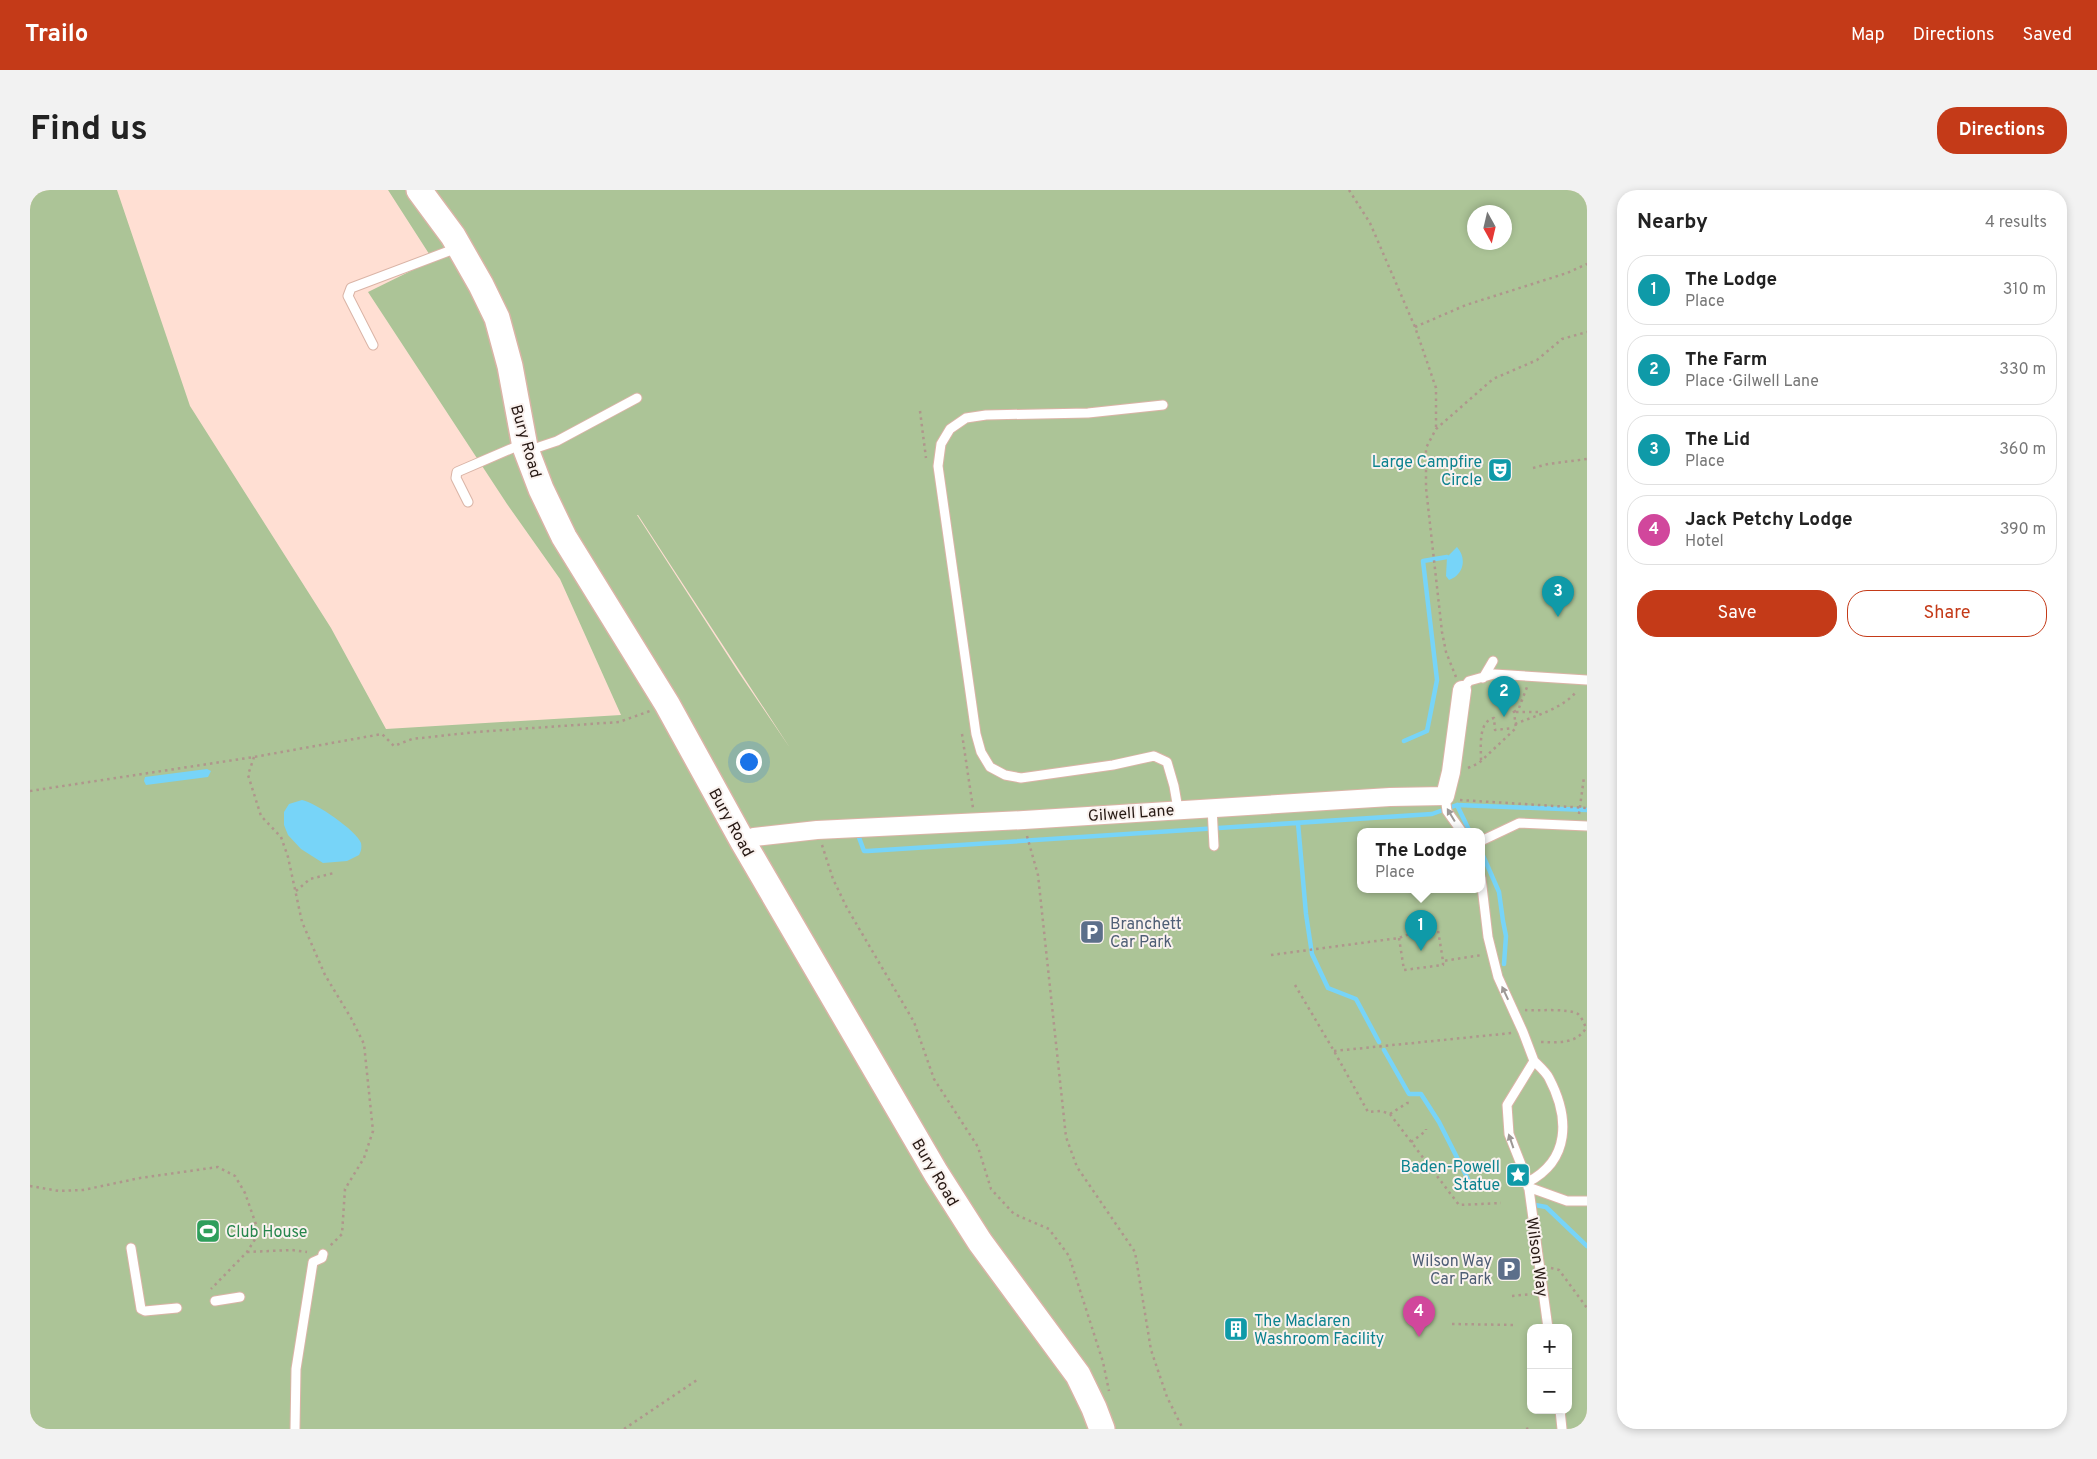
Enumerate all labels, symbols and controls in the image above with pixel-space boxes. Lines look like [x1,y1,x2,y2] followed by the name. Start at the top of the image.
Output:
[25,20,88,50] text: Trailo
[1851,24,1885,47] text: Map
[1913,24,1995,47] text: Directions
[2023,24,2072,47] text: Saved
[1937,107,2067,154] button: Directions
[30,108,148,152] text: Find us
[1467,205,1512,250] north arrow
[1637,209,1708,236] text: Nearby
[1985,213,2047,233] text: 4 results
[1685,268,1777,292] text: The Lodge
[1651,280,1657,300] text: 1
[2003,280,2046,300] text: 310 m
[1685,292,1725,312] text: Place
[1685,348,1767,372] text: The Farm
[1649,360,1659,380] text: 2
[1999,360,2046,380] text: 330 m
[1685,372,1819,392] text: Place · Gilwell Lane
[505,403,545,480] street label: Bury Road
[1685,428,1750,452] text: The Lid
[1649,440,1659,460] text: 3
[1999,440,2046,460] text: 360 m
[1685,452,1725,472] text: Place
[1372,453,1482,491] place label: Large Campfire Circle
[1487,457,1513,483] theatre icon: Large Campfire Circle
[1685,508,1853,532] text: Jack Petchy Lodge
[1649,520,1659,540] text: 4
[2000,520,2046,540] text: 390 m
[1685,532,1724,552] text: Hotel
[1542,576,1574,617] pin: 3
[1637,590,1837,637] button: Save
[1847,590,2047,637] button: Share
[1488,676,1520,717] pin: 2
[736,749,762,775] your location
[703,785,757,861] street label: Bury Road
[1087,801,1175,827] street label: Gilwell Lane
[1447,808,1456,822] one-way arrow
[1357,828,1485,893] popup
[1375,839,1467,863] text: The Lodge
[1375,863,1415,883] text: Place
[1405,910,1437,951] pin: 1
[1110,915,1182,953] place label: Branchett Car Park
[1079,919,1105,945] parking icon: Branchett Car Park
[1501,986,1509,1000] one-way arrow
[1507,1134,1514,1149] one-way arrow
[906,1136,962,1210] street label: Bury Road
[1401,1158,1500,1196] place label: Baden-Powell Statue
[1505,1162,1531,1188] place icon: Baden-Powell Statue
[1521,1216,1552,1298] street label: Wilson Way
[195,1218,221,1244] sports icon: Club House
[226,1223,307,1243] place label: Club House
[1412,1252,1492,1290] place label: Wilson Way Car Park
[1496,1256,1522,1282] parking icon: Wilson Way Car Park
[1403,1296,1435,1337] pin: 4
[1254,1312,1384,1350] place label: The Maclaren Washroom Facility
[1223,1316,1249,1342] building icon: The Maclaren Washroom Facility
[1527,1324,1572,1414] map controls
[1527,1324,1572,1369] button: +
[1527,1369,1572,1414] button: −

